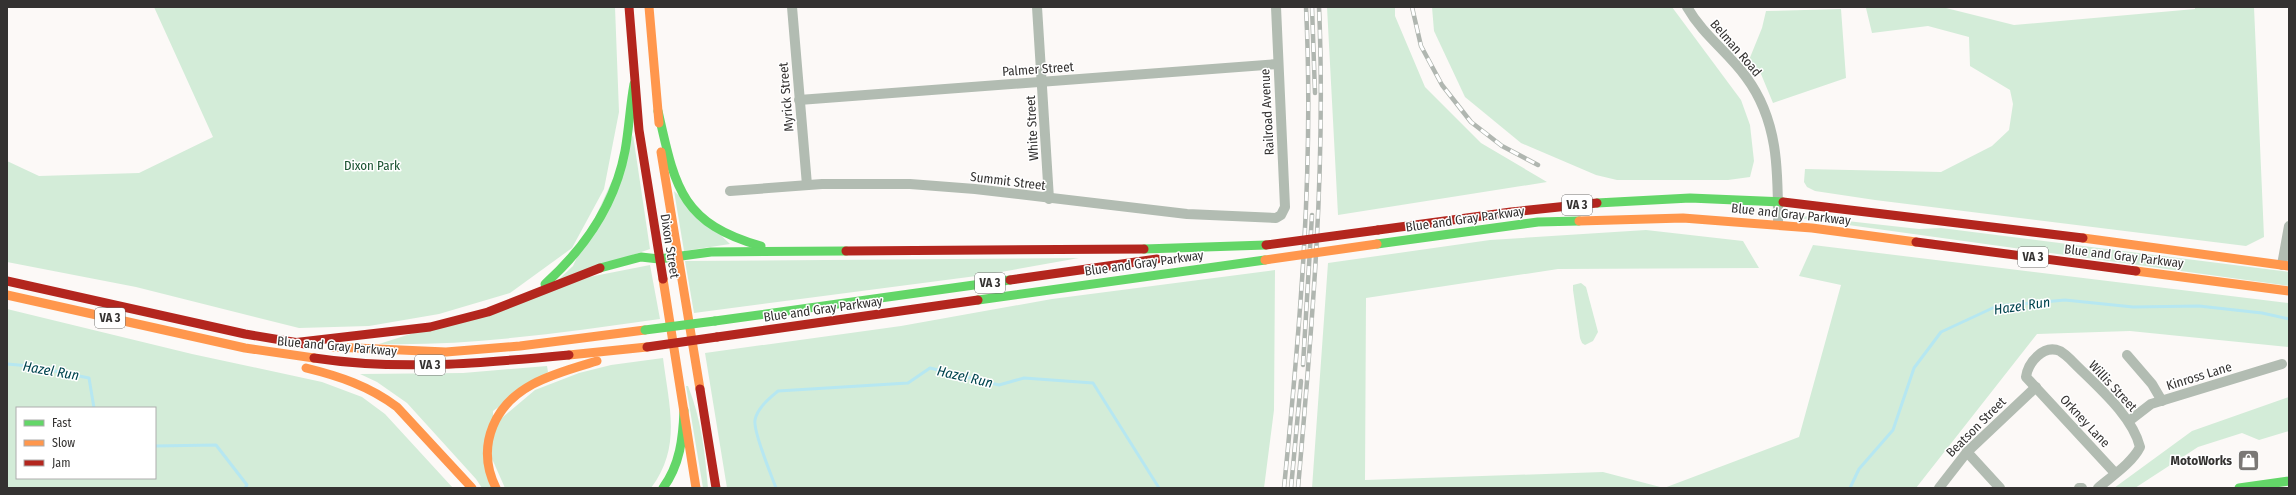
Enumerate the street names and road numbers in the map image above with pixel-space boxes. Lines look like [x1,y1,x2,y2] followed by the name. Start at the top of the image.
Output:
[1707,17,1765,79] street label: Belman Road
[1002,59,1075,79] street label: Palmer Street
[775,61,797,132] street label: Myrick Street
[1257,68,1277,156] street label: Railroad Avenue
[1023,94,1041,161] street label: White Street
[969,169,1047,193] street label: Summit Street
[1562,195,1592,215] road number: VA 3
[1730,200,1852,228] street label: Blue and Gray Parkway
[1404,203,1526,235] street label: Blue and Gray Parkway
[657,213,683,280] street label: Dixon Street
[2063,241,2185,271] street label: Blue and Gray Parkway
[1083,247,1205,279] street label: Blue and Gray Parkway
[2018,247,2048,267] road number: VA 3
[975,273,1005,293] road number: VA 3
[762,293,884,325] street label: Blue and Gray Parkway
[95,308,125,328] road number: VA 3
[277,333,398,359] street label: Blue and Gray Parkway
[415,355,445,375] road number: VA 3
[2086,358,2141,415] street label: Willis Street
[2165,359,2233,393] street label: Kinross Lane
[2057,392,2113,450] street label: Orkney Lane
[1943,393,2010,460] street label: Beatson Street

